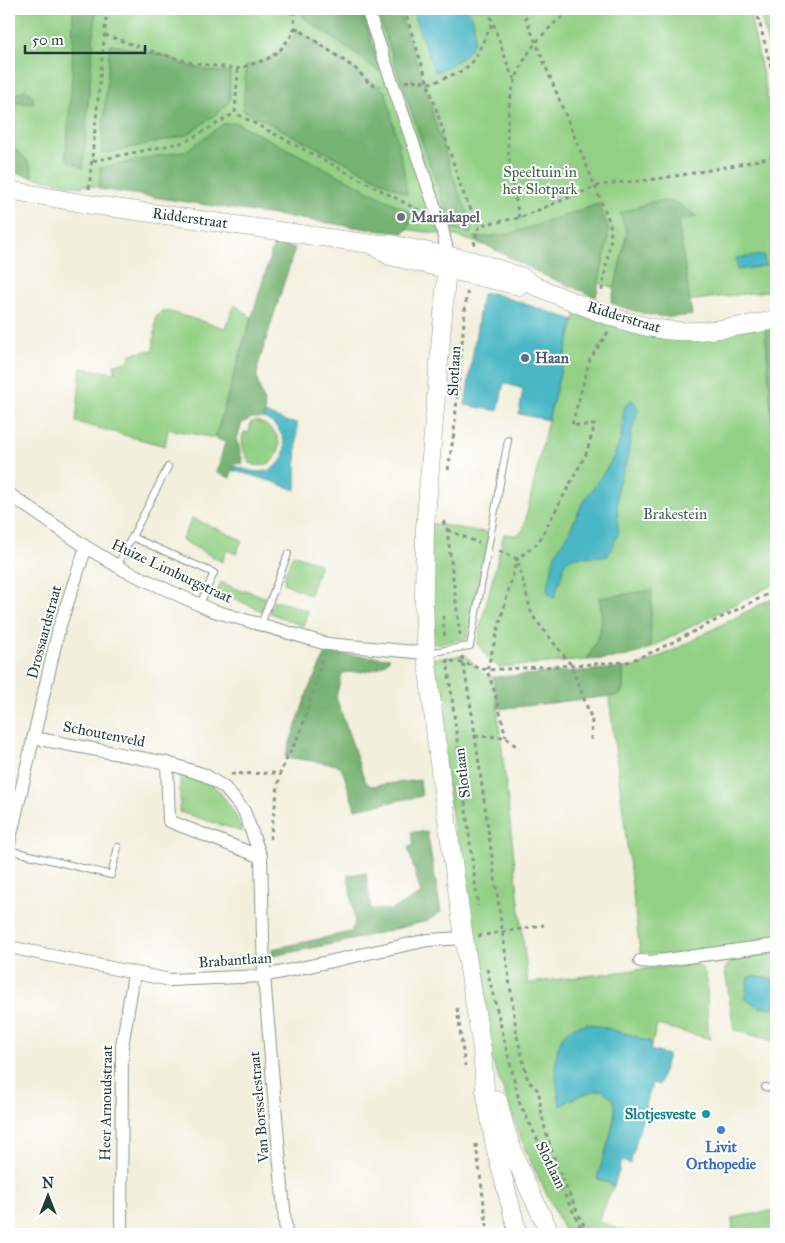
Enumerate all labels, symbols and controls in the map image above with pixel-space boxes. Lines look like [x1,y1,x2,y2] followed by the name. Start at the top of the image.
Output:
[25,22,145,54] scale bar
[32,31,64,49] text: 50 m
[503,163,578,198] park label: Speeltuin in het Slotpark
[151,204,230,232] street label: Ridderstraat
[411,208,481,227] place label: Mariakapel
[395,211,407,223] marker: Mariakapel
[585,297,664,337] street label: Ridderstraat
[444,345,464,397] street label: Slotlaan
[535,349,570,367] place label: Haan
[519,352,531,364] marker: Haan
[643,505,707,523] park label: Brakestein
[109,535,236,607] street label: Huize Limburgstraat
[23,583,65,681] street label: Drossaardstraat
[61,717,147,751] street label: Schoutenveld
[450,747,474,799] street label: Slotlaan
[198,948,272,972] street label: Brabantlaan
[96,1044,116,1161] street label: Heer Arnoudstraat
[245,1050,273,1165] street label: Van Borsselestraat
[625,1105,697,1124] place label: Slotjesveste
[700,1108,712,1120] marker: Slotjesveste
[715,1124,727,1136] marker: Livit Orthopedie
[532,1138,570,1192] street label: Slotlaan
[686,1138,757,1174] place label: Livit Orthopedie
[22,1170,72,1220] north arrow
[42,1175,54,1192] text: N

